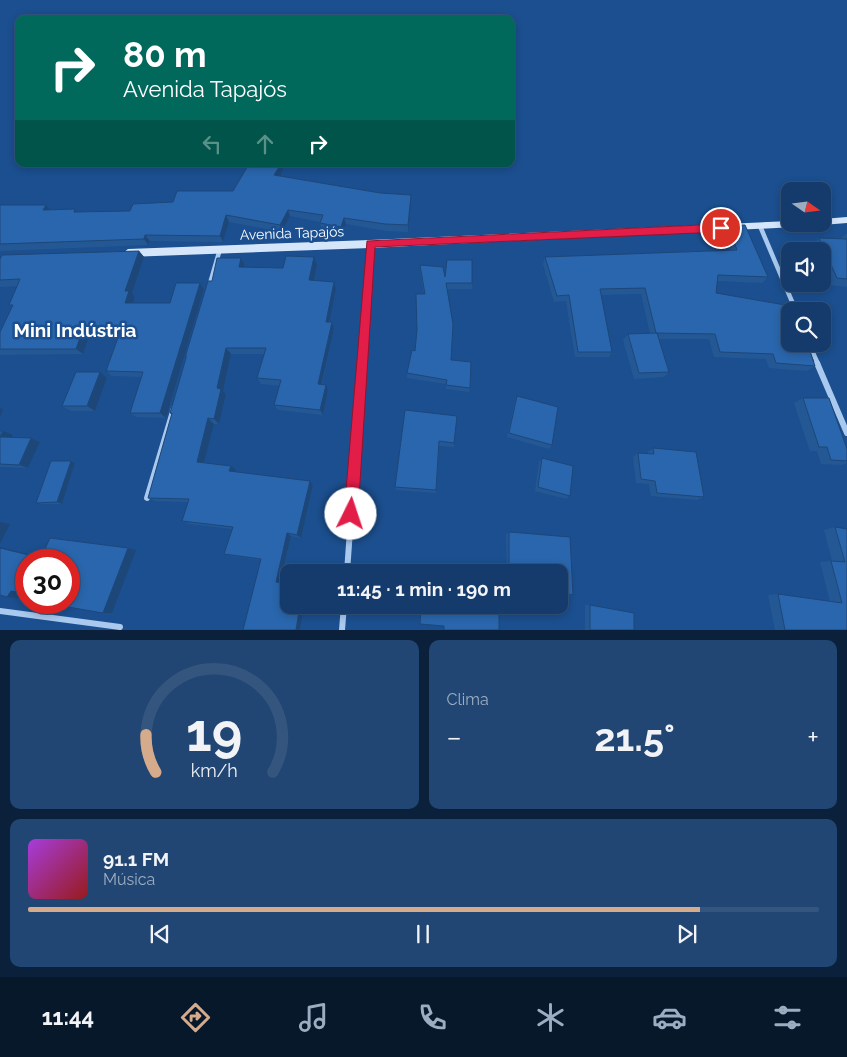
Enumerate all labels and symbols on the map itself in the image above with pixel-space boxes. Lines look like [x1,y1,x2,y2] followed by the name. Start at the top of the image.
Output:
[781,182,831,232] north arrow
[700,207,742,249] pin
[240,223,345,243] street label: Avenida Tapajós
[14,319,136,341] district label: Mini Indústria
[324,487,376,539] position arrow
[15,549,80,614] speed limit sign: 30

